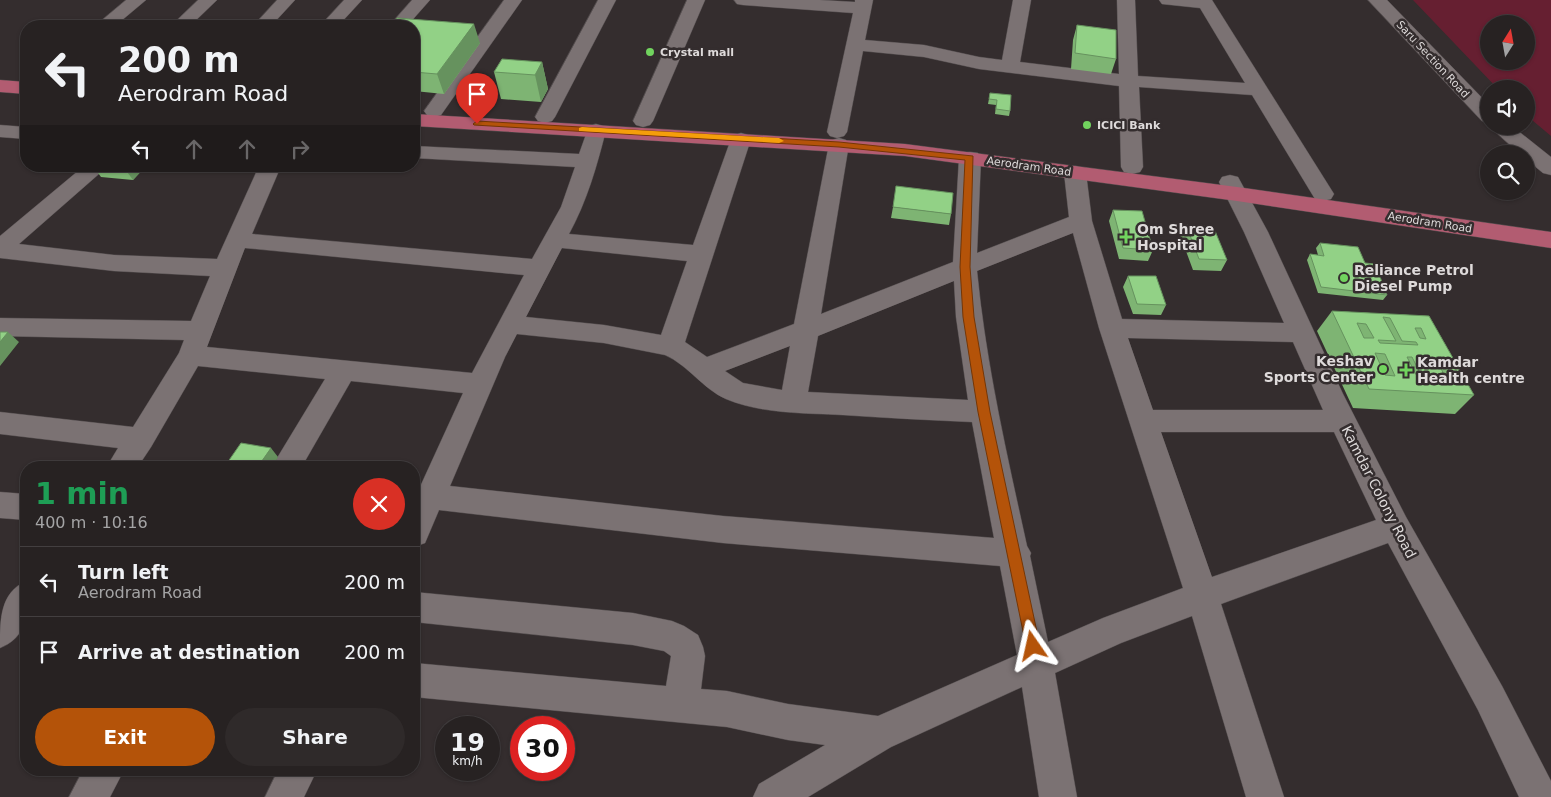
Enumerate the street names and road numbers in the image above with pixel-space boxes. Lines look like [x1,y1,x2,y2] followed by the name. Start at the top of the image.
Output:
[1394,18,1472,101] street label: Saru Section Road
[986,154,1072,179] street label: Aerodram Road
[1387,209,1473,236] street label: Aerodram Road
[1339,423,1419,561] street label: Kamdar Colony Road

